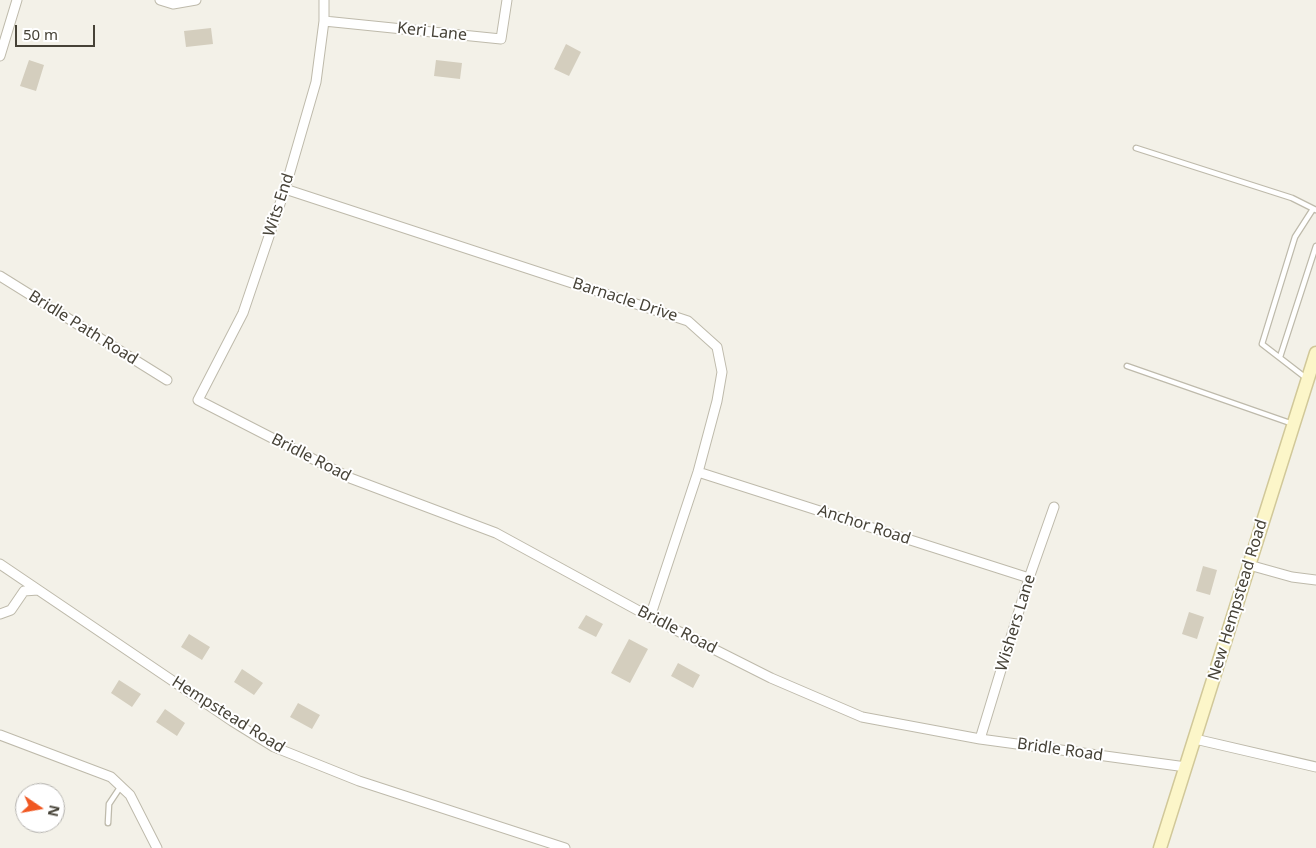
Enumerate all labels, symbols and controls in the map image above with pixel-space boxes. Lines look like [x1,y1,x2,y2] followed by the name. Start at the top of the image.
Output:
[18,15,98,47] scale bar
[396,19,468,45] street label: Keri Lane
[23,24,58,44] text: 50 m
[260,171,298,239] street label: Wits End
[570,274,680,326] street label: Barnacle Drive
[25,287,141,369] street label: Bridle Path Road
[268,430,354,486] street label: Bridle Road
[815,501,913,549] street label: Anchor Road
[1204,517,1272,683] street label: New Hempstead Road
[992,572,1040,674] street label: Wishers Lane
[634,602,720,658] street label: Bridle Road
[168,673,288,757] street label: Hempstead Road
[1016,734,1104,766] street label: Bridle Road
[15,783,65,833] north arrow
[44,803,65,819] text: N

